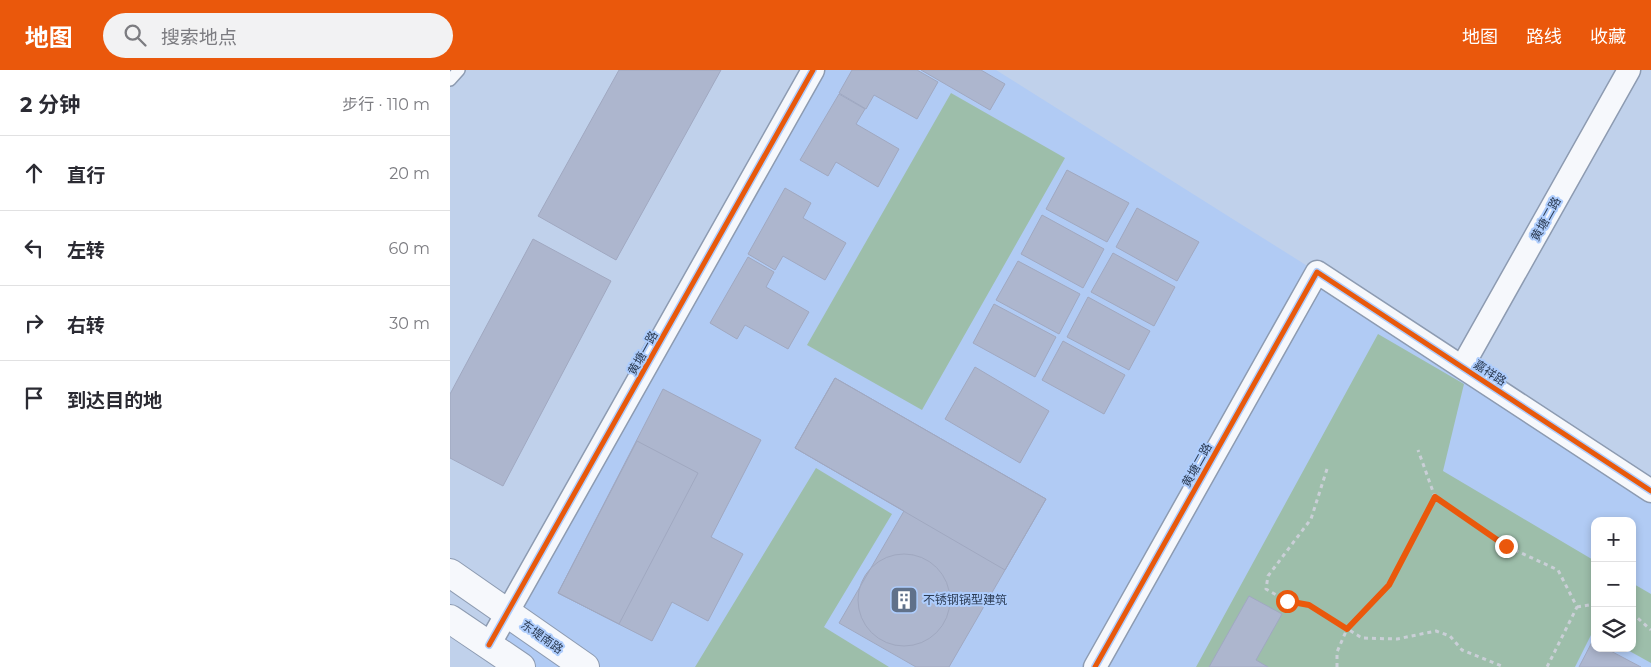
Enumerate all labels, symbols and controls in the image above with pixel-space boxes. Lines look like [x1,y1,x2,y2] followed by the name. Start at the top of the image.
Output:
[103,13,453,58] search box
[121,21,149,49] icon: search
[25,23,73,52] text: 地图
[161,26,237,49] text: 搜索地点
[1462,26,1498,48] text: 地图
[1526,26,1562,48] text: 路线
[1590,26,1626,48] text: 收藏
[20,92,80,117] text: 2 分钟
[342,95,430,114] text: 步行 · 110 m
[20,159,48,187] icon: ahead
[67,164,105,187] text: 直行
[389,164,430,183] text: 20 m
[1527,194,1564,243] street label: 黄塘二路
[20,234,48,262] icon: left
[67,239,105,262] text: 左转
[388,239,430,258] text: 60 m
[20,309,48,337] icon: right
[67,314,105,337] text: 右转
[389,314,430,333] text: 30 m
[624,328,661,377] street label: 黄塘一路
[1471,356,1509,389] street label: 嘉祥路
[20,384,48,412] icon: arrive
[67,389,162,412] text: 到达目的地
[1178,440,1215,489] street label: 黄塘二路
[1591,517,1636,652] map controls
[1591,517,1636,562] button: +
[1495,535,1518,558] route end
[1591,562,1636,607] button: −
[889,585,919,615] building icon: 不锈钢锅型建筑
[1276,590,1299,613] route start
[923,592,1007,607] place label: 不锈钢锅型建筑
[1591,607,1636,652] button: layers
[518,617,566,657] street label: 东堤南路

